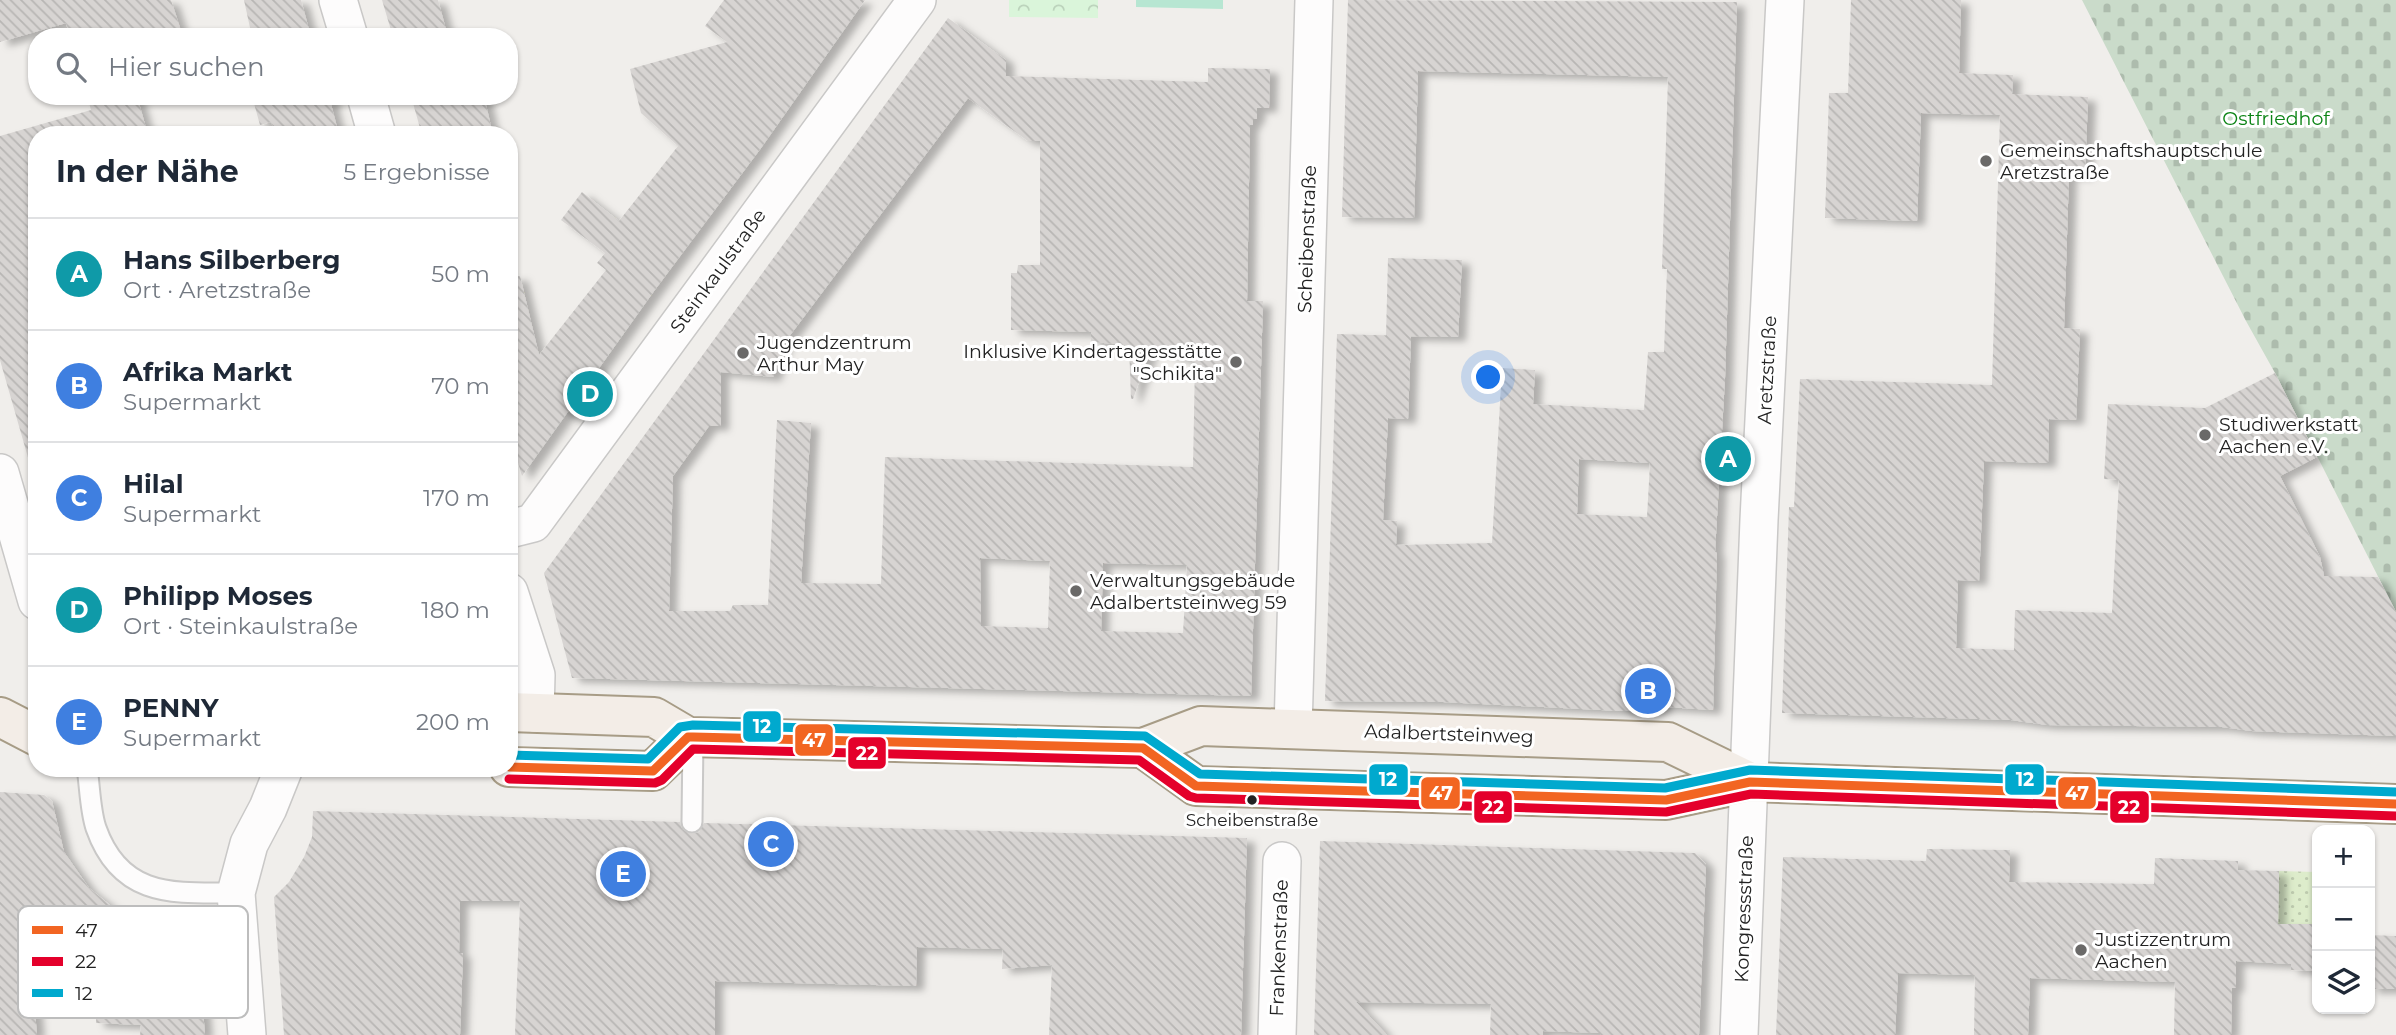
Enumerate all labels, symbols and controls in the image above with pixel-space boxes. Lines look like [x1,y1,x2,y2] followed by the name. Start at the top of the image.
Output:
[28,28,518,105] search box
[52,48,90,86] icon: search
[108,51,265,83] text: Hier suchen
[2222,107,2331,130] park label: Ostfriedhof
[2000,139,2263,184] place label: Gemeinschaftshauptschule Aretzstraße
[56,153,239,190] text: In der Nähe
[1978,153,1994,169] marker: Gemeinschaftshauptschule Aretzstraße
[343,158,490,186] text: 5 Ergebnisse
[1293,165,1321,313] street label: Scheibenstraße
[665,204,771,338] street label: Steinkaulstraße
[123,244,340,276] text: Hans Silberberg
[70,260,88,288] text: A
[431,260,490,288] text: 50 m
[123,276,311,304] text: Ort · Aretzstraße
[1753,315,1781,425] street label: Aretzstraße
[756,331,912,376] place label: Jugendzentrum Arthur May
[963,340,1222,385] place label: Inklusive Kindertagesstätte "Schikita"
[735,345,751,361] marker: Jugendzentrum Arthur May
[1228,354,1244,370] marker: Inklusive Kindertagesstätte "Schikita"
[123,356,292,388] text: Afrika Markt
[1471,360,1505,394] your location
[567,368,613,420] pin: D
[70,372,88,400] text: B
[431,372,490,400] text: 70 m
[123,388,261,416] text: Supermarkt
[2219,413,2359,458] place label: Studiwerkstatt Aachen e.V.
[2197,427,2213,443] marker: Studiwerkstatt Aachen e.V.
[1705,433,1751,485] pin: A
[123,468,184,500] text: Hilal
[71,484,87,512] text: C
[423,484,490,512] text: 170 m
[123,500,261,528] text: Supermarkt
[1090,569,1295,614] place label: Verwaltungsgebäude Adalbertsteinweg 59
[123,580,313,612] text: Philipp Moses
[1068,583,1084,599] marker: Verwaltungsgebäude Adalbertsteinweg 59
[70,596,89,624] text: D
[421,596,490,624] text: 180 m
[123,612,358,640] text: Ort · Steinkaulstraße
[1625,665,1671,717] pin: B
[123,692,219,724] text: PENNY
[71,708,87,736] text: E
[416,708,490,736] text: 200 m
[742,710,782,743] line badge: 12
[753,715,771,738] text: 12
[1364,720,1534,748] street label: Adalbertsteinweg
[794,723,834,757] line badge: 47
[123,724,261,752] text: Supermarkt
[802,729,826,752] text: 47
[847,736,887,770] line badge: 22
[856,742,878,765] text: 22
[1368,763,1409,796] line badge: 12
[2004,763,2045,796] line badge: 12
[1379,768,1397,791] text: 12
[2016,768,2034,791] text: 12
[1420,776,1461,810] line badge: 47
[2057,776,2097,810] line badge: 47
[1429,782,1453,805] text: 47
[2065,782,2089,805] text: 47
[1473,790,1513,824] line badge: 22
[2109,790,2150,824] line badge: 22
[1245,793,1259,807] marker: Scheibenstraße
[1482,796,1504,819] text: 22
[2118,796,2140,819] text: 22
[1186,810,1318,830] place label: Scheibenstraße
[748,818,794,870] pin: C
[2312,825,2375,1014] map controls
[2312,825,2375,888] button: +
[1730,835,1758,983] street label: Kongressstraße
[600,848,646,900] pin: E
[1265,879,1293,1017] street label: Frankenstraße
[2312,888,2375,951] button: −
[18,906,248,1018] legend
[75,919,98,942] text: 47
[2094,928,2231,973] place label: Justizzentrum Aachen
[2073,942,2089,958] marker: Justizzentrum Aachen
[75,950,97,973] text: 22
[2312,951,2375,1014] button: layers
[75,982,93,1005] text: 12

